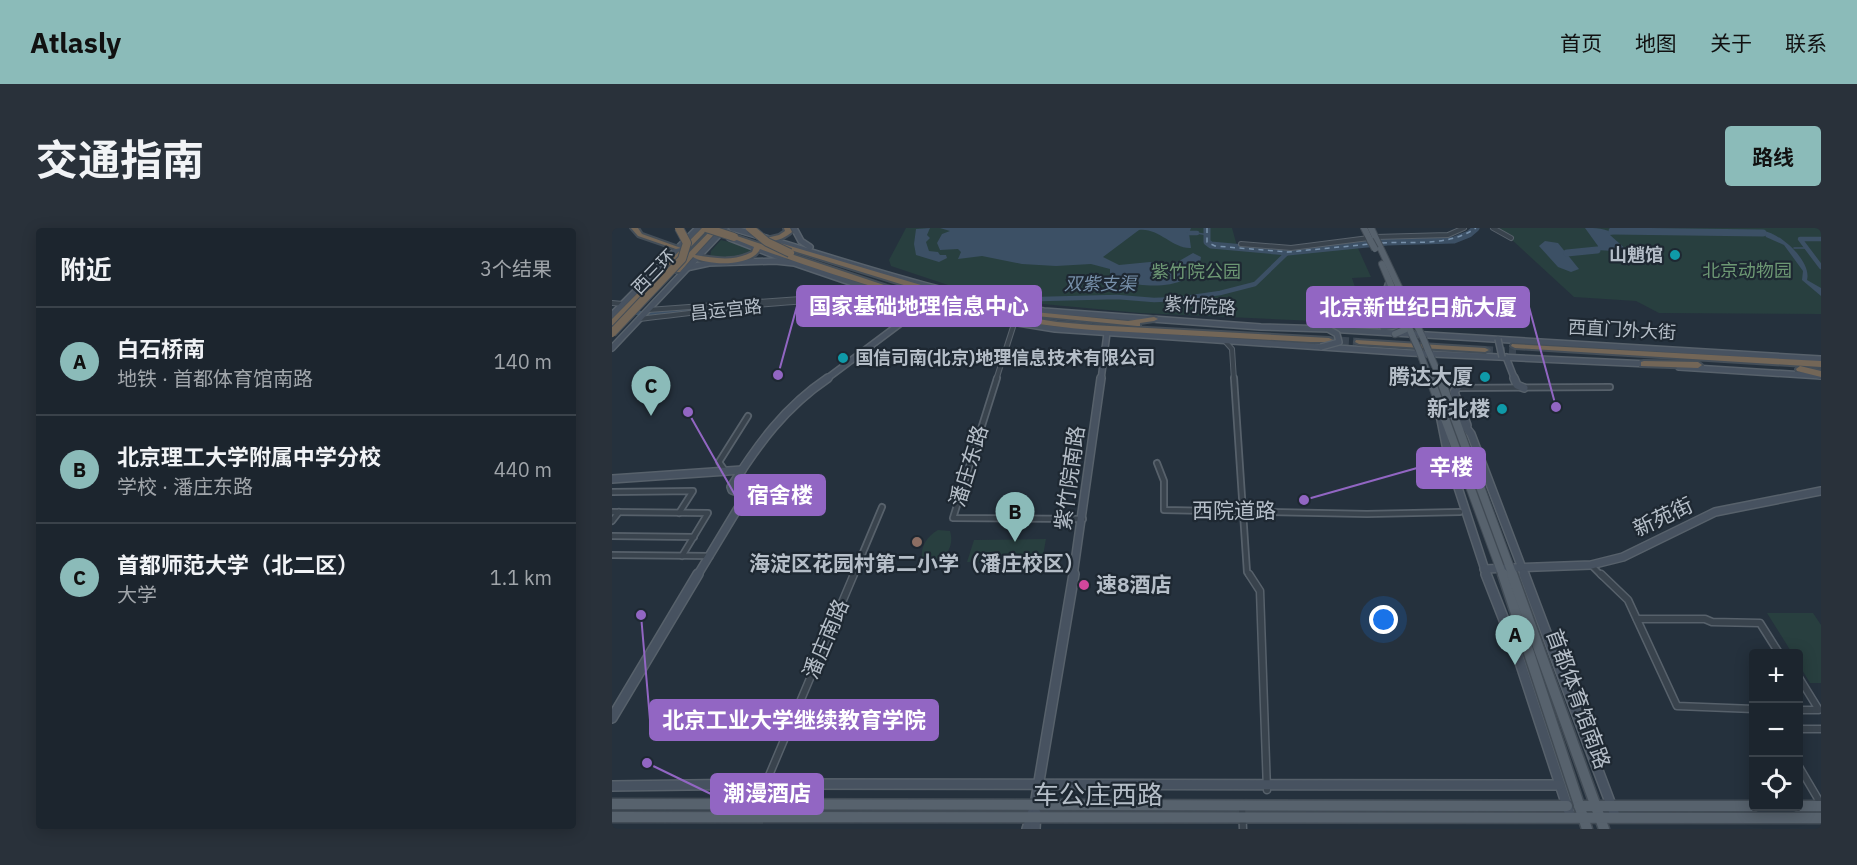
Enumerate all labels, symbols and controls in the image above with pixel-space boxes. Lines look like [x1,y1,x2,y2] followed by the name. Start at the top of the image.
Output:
[30,24,121,61] text: Atlasly
[1560,29,1602,57] text: 首页
[1635,29,1677,57] text: 地图
[1710,29,1752,57] text: 关于
[1785,29,1827,57] text: 联系
[1725,126,1821,186] button: 路线
[36,132,204,187] text: 交通指南
[1609,243,1663,266] place label: 山魈馆
[627,244,681,299] street label: 西三环
[1668,248,1682,262] marker: 山魈馆
[60,252,112,286] text: 附近
[480,255,552,282] text: 3个结果
[1702,259,1792,282] park label: 北京动物园
[1151,260,1241,283] park label: 紫竹院公园
[1064,272,1139,295] water label: 双紫支渠
[797,286,1041,326] callout: 国家基础地理信息中心
[1307,287,1529,327] callout: 北京新世纪日航大厦
[809,291,1029,320] text: 国家基础地理信息中心
[1163,292,1237,319] street label: 紫竹院路
[1319,292,1517,321] text: 北京新世纪日航大厦
[689,294,763,325] street label: 昌运宫路
[1567,315,1677,344] street label: 西直门外大街
[117,334,205,363] text: 白石桥南
[855,346,1155,369] place label: 国信司南(北京)地理信息技术有限公司
[73,348,86,375] text: A
[494,348,552,375] text: 140 m
[836,351,850,365] marker: 国信司南(北京)地理信息技术有限公司
[1389,362,1473,390] place label: 腾达大厦
[117,365,313,392] text: 地铁 · 首都体育馆南路
[632,366,670,416] pin: C
[1478,370,1492,384] marker: 腾达大厦
[1427,394,1490,422] place label: 新北楼
[1495,402,1509,416] marker: 新北楼
[942,421,994,510] street label: 潘庄东路
[1048,424,1090,532] street label: 紫竹院南路
[117,442,381,471] text: 北京理工大学附属中学分校
[1417,448,1485,488] callout: 辛楼
[1429,452,1473,481] text: 辛楼
[73,456,86,483] text: B
[494,456,552,483] text: 440 m
[117,473,253,500] text: 学校 · 潘庄东路
[735,475,825,515] callout: 宿舍楼
[747,480,813,509] text: 宿舍楼
[1628,490,1697,542] street label: 新苑街
[996,492,1034,542] pin: B
[1192,496,1276,524] street label: 西院道路
[910,535,924,549] marker: 海淀区花园村第二小学（潘庄校区）
[749,549,1085,577] place label: 海淀区花园村第二小学（潘庄校区）
[117,550,359,579] text: 首都师范大学（北二区）
[73,564,86,591] text: C
[490,564,552,591] text: 1.1 km
[1096,570,1172,598] place label: 速8酒店
[1077,578,1091,592] marker: 速8酒店
[117,581,157,608] text: 大学
[796,594,854,683] street label: 潘庄南路
[1369,605,1398,634] your location
[1496,616,1534,665] pin: A
[1541,625,1617,773] street label: 首都体育馆南路
[1749,649,1803,811] map controls
[1749,649,1803,703] button: +
[650,700,938,740] callout: 北京工业大学继续教育学院
[1749,703,1803,757] button: −
[662,705,926,734] text: 北京工业大学继续教育学院
[1749,757,1803,811] button: locate
[711,774,823,814] callout: 潮漫酒店
[1033,777,1163,811] street label: 车公庄西路
[723,778,811,807] text: 潮漫酒店

